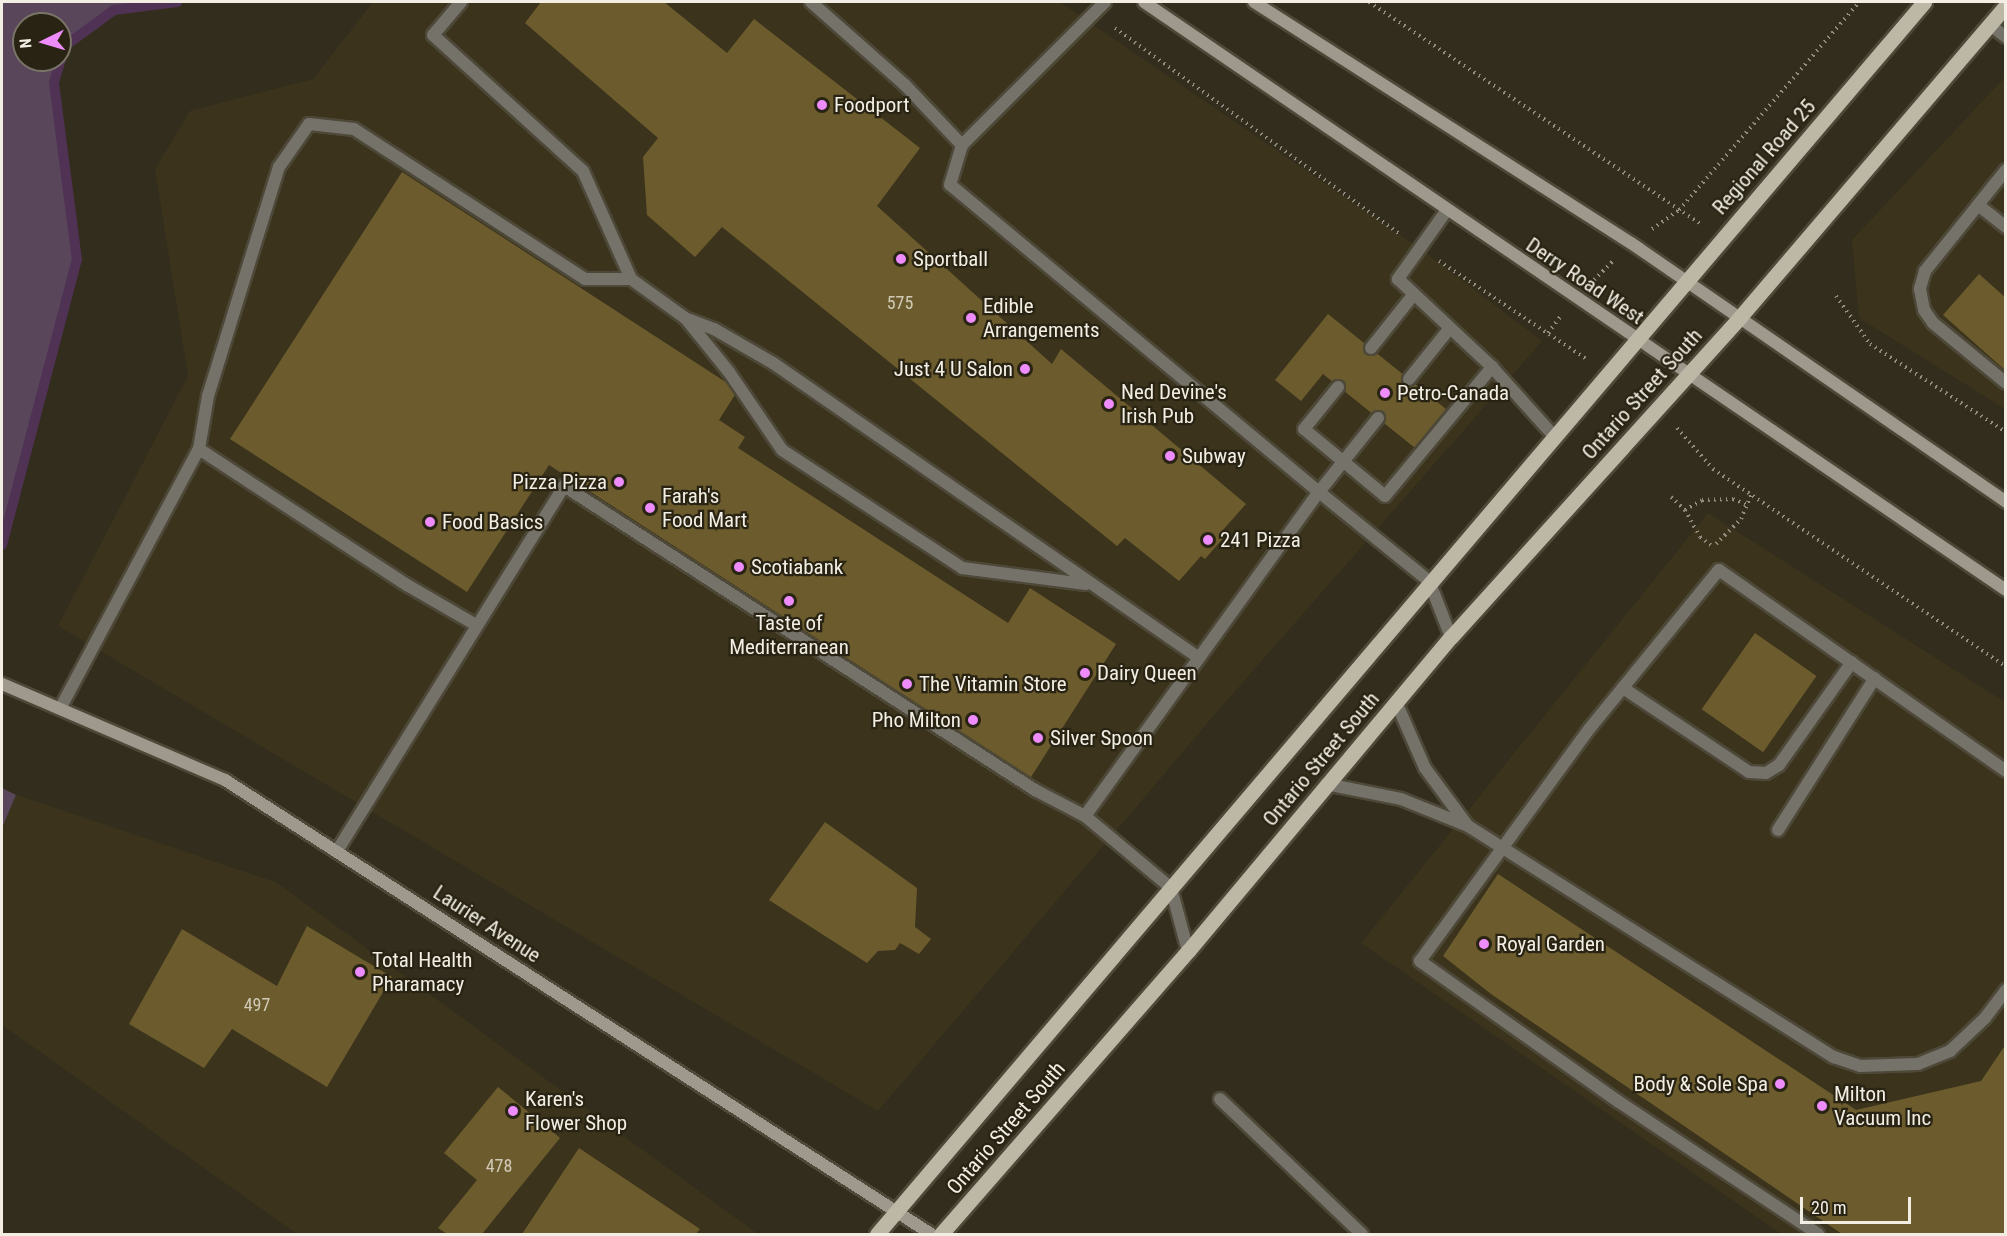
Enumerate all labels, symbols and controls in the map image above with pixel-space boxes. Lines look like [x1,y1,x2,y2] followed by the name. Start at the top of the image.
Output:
[12,12,72,72] north arrow
[16,38,35,49] text: N
[834,92,909,118] place label: Foodport
[1707,94,1821,220] street label: Regional Road 25
[815,98,829,112] marker: Foodport
[1521,232,1649,330] street label: Derry Road West
[913,246,988,272] place label: Sportball
[894,252,908,266] marker: Sportball
[887,292,913,314] house number: 575
[983,293,1100,343] place label: Edible Arrangements
[964,311,978,325] marker: Edible Arrangements
[1577,323,1707,465] street label: Ontario Street South
[894,356,1013,382] place label: Just 4 U Salon
[1018,362,1032,376] marker: Just 4 U Salon
[1121,379,1227,429] place label: Ned Devine's Irish Pub
[1397,380,1509,406] place label: Petro-Canada
[1378,386,1392,400] marker: Petro-Canada
[1102,397,1116,411] marker: Ned Devine's Irish Pub
[1182,443,1246,469] place label: Subway
[1163,449,1177,463] marker: Subway
[512,469,607,495] place label: Pizza Pizza
[612,475,626,489] marker: Pizza Pizza
[662,483,747,533] place label: Farah's Food Mart
[643,501,657,515] marker: Farah's Food Mart
[442,509,543,535] place label: Food Basics
[423,515,437,529] marker: Food Basics
[1220,527,1301,553] place label: 241 Pizza
[1201,533,1215,547] marker: 241 Pizza
[751,554,843,580] place label: Scotiabank
[732,560,746,574] marker: Scotiabank
[782,594,796,608] marker: Taste of Mediterranean
[729,610,849,660] place label: Taste of Mediterranean
[1097,660,1197,686] place label: Dairy Queen
[1078,666,1092,680] marker: Dairy Queen
[919,671,1067,697] place label: The Vitamin Store
[900,677,914,691] marker: The Vitamin Store
[1257,687,1385,831] street label: Ontario Street South
[872,707,961,733] place label: Pho Milton
[966,713,980,727] marker: Pho Milton
[1050,725,1153,751] place label: Silver Spoon
[1031,731,1045,745] marker: Silver Spoon
[429,880,545,968] street label: Laurier Avenue
[1496,931,1605,957] place label: Royal Garden
[1477,937,1491,951] marker: Royal Garden
[372,947,472,997] place label: Total Health Pharamacy
[353,965,367,979] marker: Total Health Pharamacy
[244,994,270,1016] house number: 497
[942,1056,1070,1200] street label: Ontario Street South
[1634,1071,1768,1097] place label: Body & Sole Spa
[1773,1077,1787,1091] marker: Body & Sole Spa
[1834,1081,1931,1131] place label: Milton Vacuum Inc
[525,1086,627,1136] place label: Karen's Flower Shop
[1815,1099,1829,1113] marker: Milton Vacuum Inc
[506,1104,520,1118] marker: Karen's Flower Shop
[486,1155,512,1177] house number: 478
[1803,1185,1914,1223] scale bar
[1811,1197,1846,1218] text: 20 m

